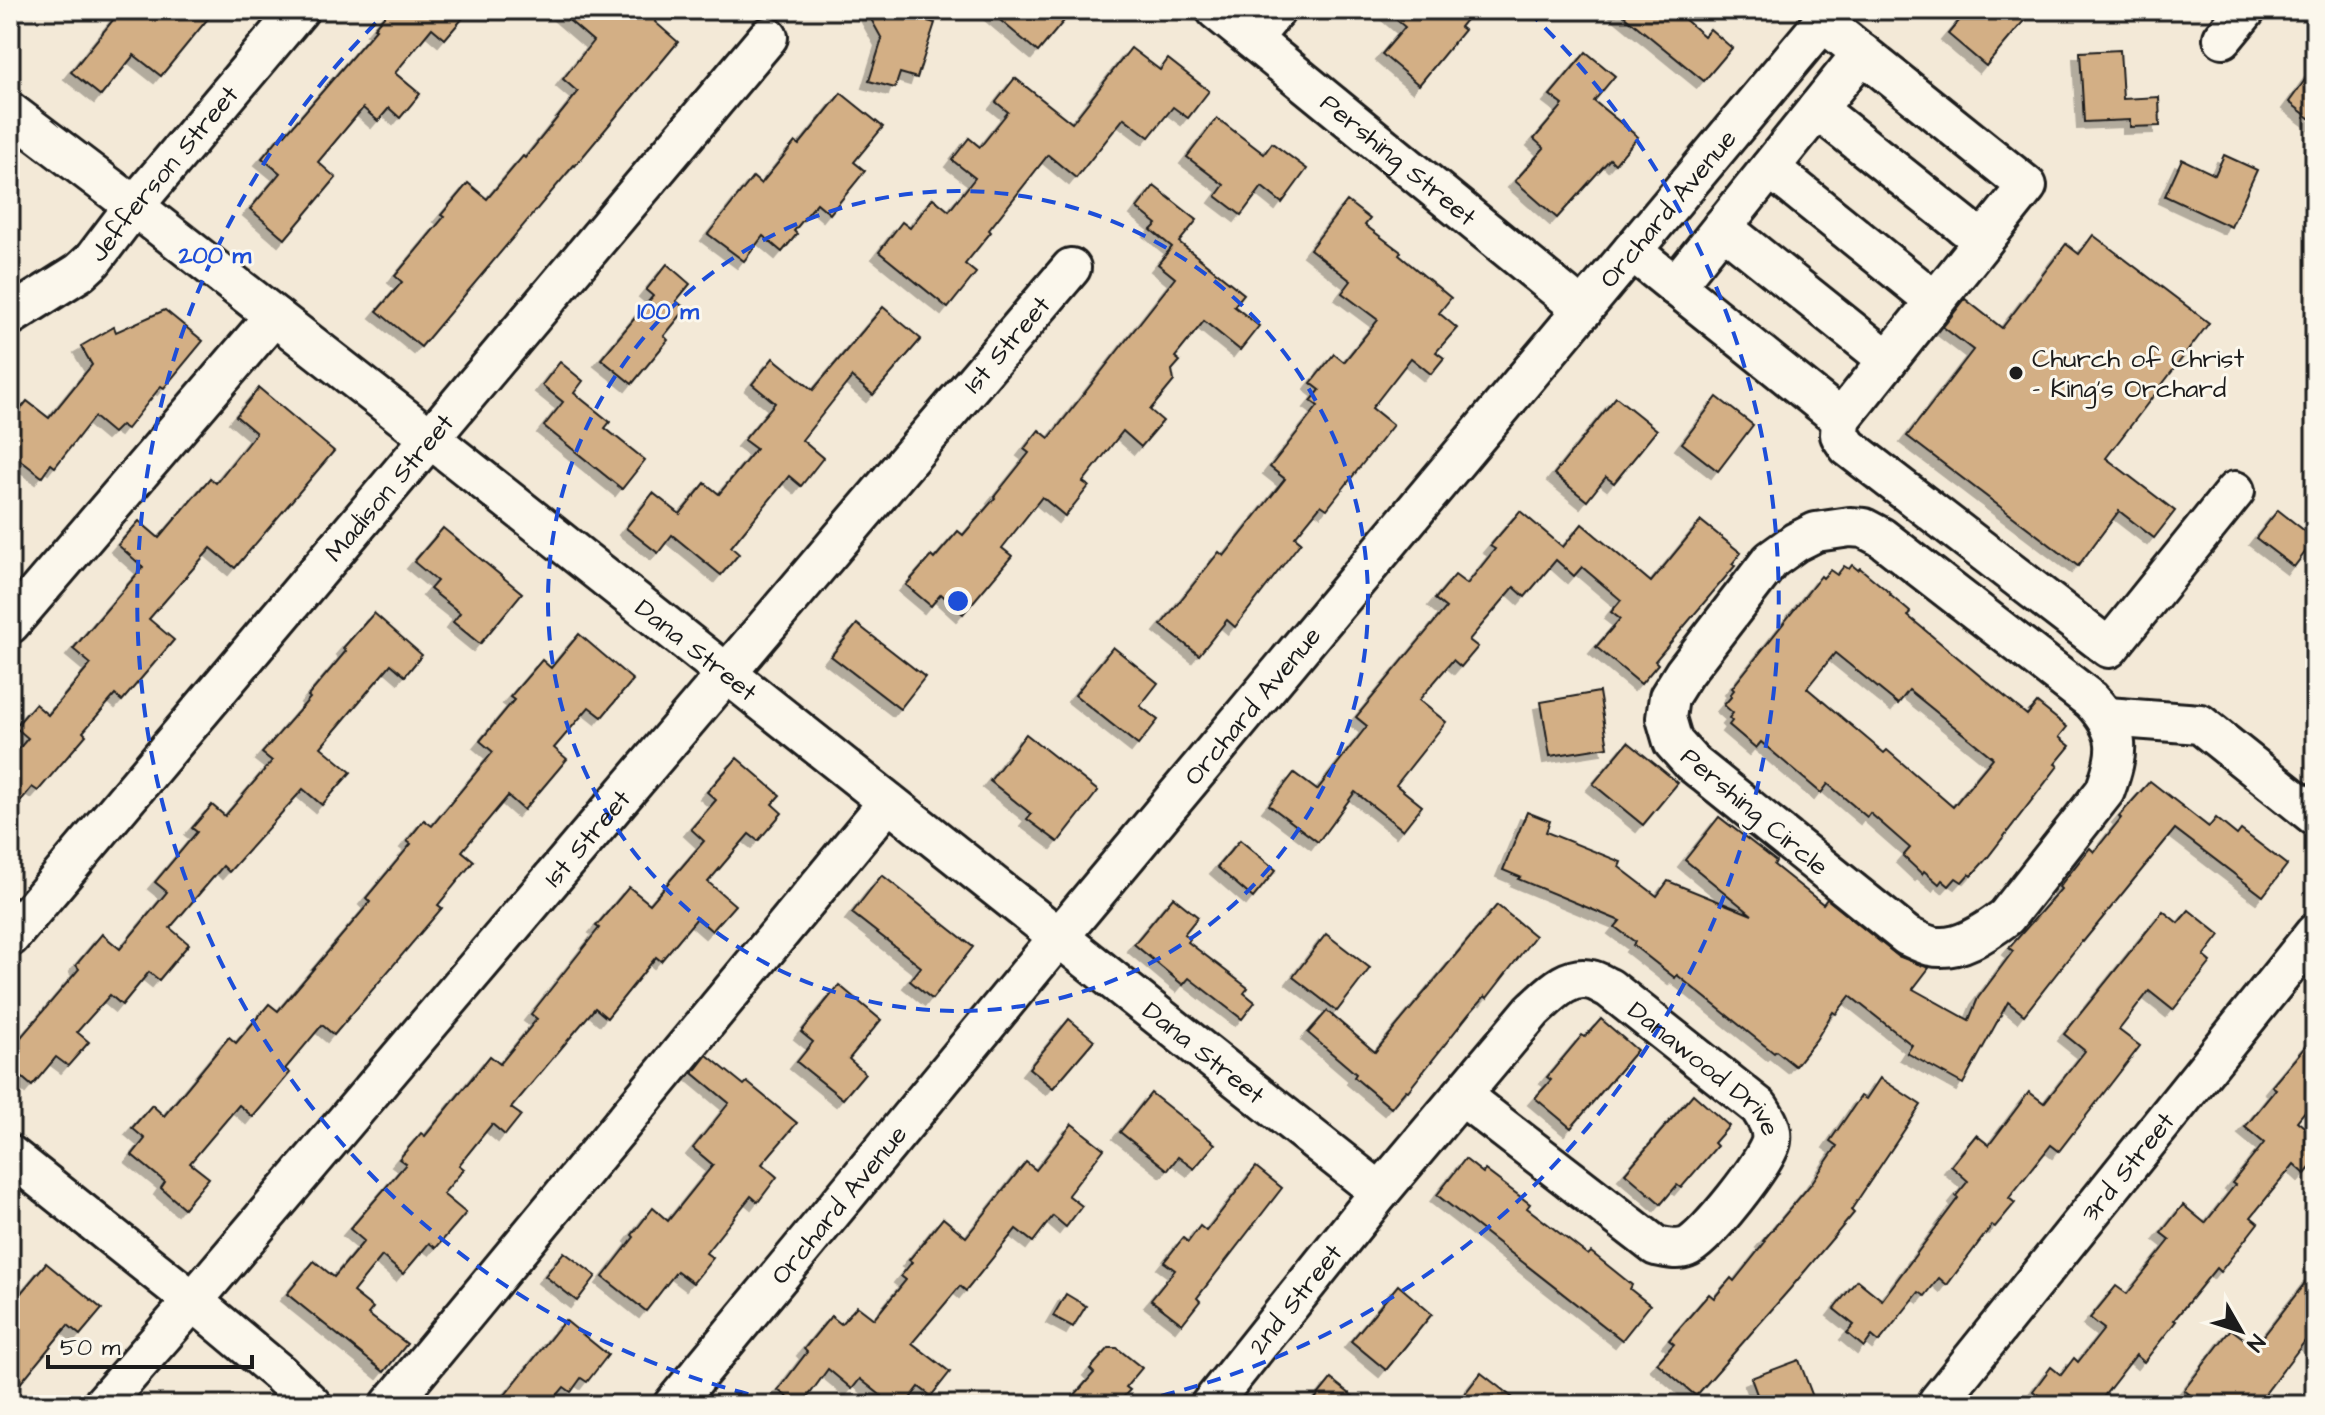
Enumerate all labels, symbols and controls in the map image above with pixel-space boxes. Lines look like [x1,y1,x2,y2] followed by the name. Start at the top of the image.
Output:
[81,78,247,270] street label: Jefferson Street
[1312,85,1484,235] street label: Pershing Street
[1591,122,1745,296] street label: Orchard Avenue
[178,239,251,273] text: 200 m
[955,288,1059,401] street label: 1st Street
[637,295,699,329] text: 100 m
[2032,341,2245,409] place label: Church of Christ - King's Orchard
[2007,364,2025,382] marker: Church of Christ - King's Orchard
[317,406,463,570] street label: Madison Street
[944,587,972,615] centre of rings
[627,591,765,710] street label: Dana Street
[1176,619,1330,793] street label: Orchard Avenue
[1671,739,1836,886] street label: Pershing Circle
[536,782,640,895] street label: 1st Street
[1135,993,1273,1113] street label: Dana Street
[1620,993,1788,1140] street label: Danawood Drive
[2073,1104,2184,1230] street label: 3rd Street
[763,1118,916,1292] street label: Orchard Avenue
[1240,1236,1351,1362] street label: 2nd Street
[2201,1291,2281,1371] north arrow
[48,1319,252,1369] scale bar
[2239,1328,2272,1358] text: N
[60,1331,121,1365] text: 50 m

